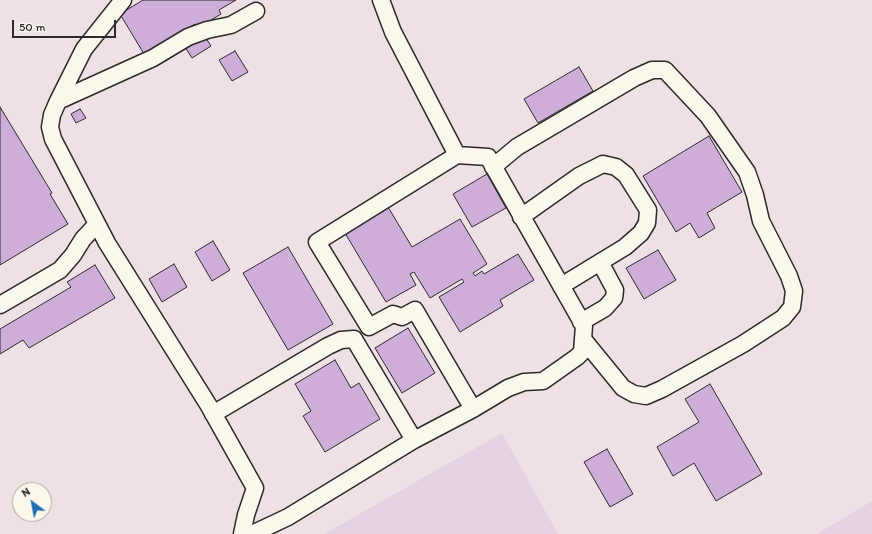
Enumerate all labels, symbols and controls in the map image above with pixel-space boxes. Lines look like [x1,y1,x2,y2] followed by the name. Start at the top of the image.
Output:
[14,12,118,38] scale bar
[19,20,45,34] text: 50 m
[12,482,52,522] north arrow
[19,485,33,500] text: N

